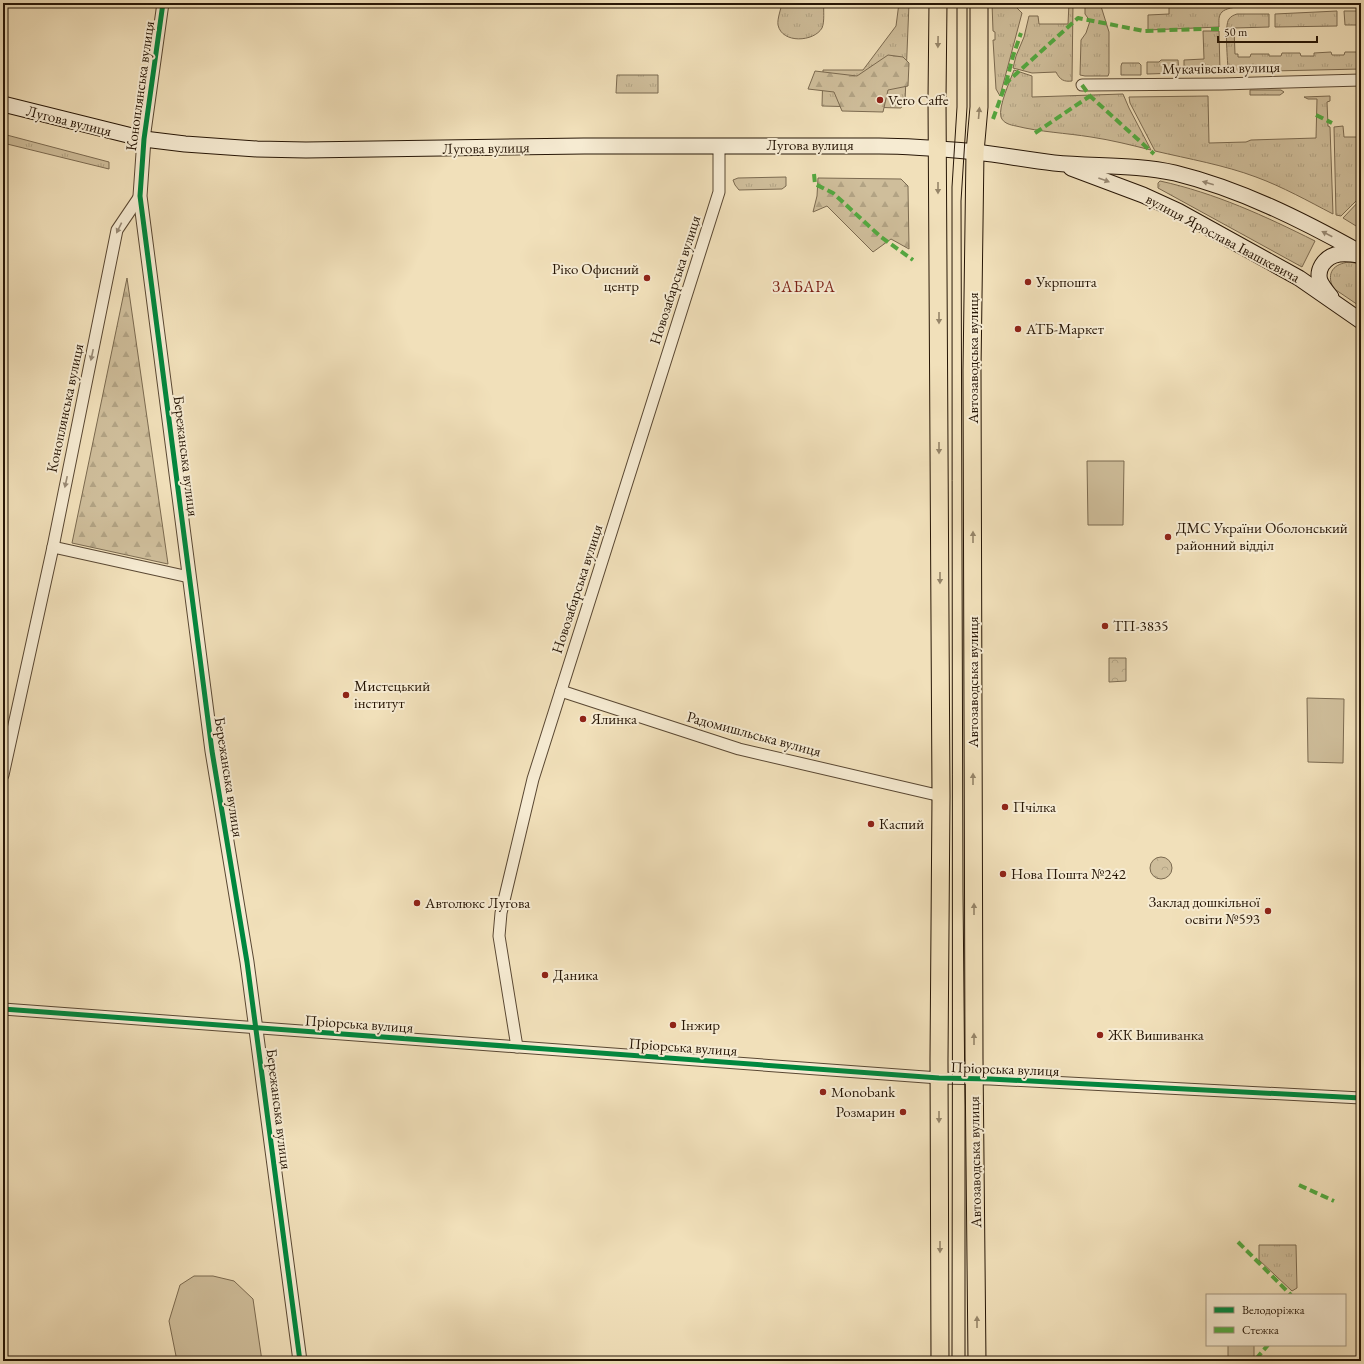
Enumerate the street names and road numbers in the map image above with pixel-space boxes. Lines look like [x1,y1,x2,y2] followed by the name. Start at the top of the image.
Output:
[121,19,158,152] street label: Коноплянська вулиця
[1162,57,1281,78] street label: Мукачівська вулиця
[25,101,114,140] street label: Лугова вулиця
[766,135,854,154] street label: Лугова вулиця
[442,137,530,158] street label: Лугова вулиця
[1143,189,1304,286] street label: вулиця Ярослава Івашкевича
[645,213,704,347] street label: Новозабарська вулиця
[963,292,982,425] street label: Автозаводська вулиця
[42,342,87,474] street label: Коноплянська вулиця
[170,394,203,518] street label: Бережанська вулиця
[547,522,606,656] street label: Новозабарська вулиця
[963,616,982,749] street label: Автозаводська вулиця
[685,706,824,761] street label: Радомишльська вулиця
[211,715,248,839] street label: Бережанська вулиця
[304,1010,414,1037] street label: Пріорська вулиця
[628,1033,738,1060] street label: Пріорська вулиця
[263,1047,296,1171] street label: Бережанська вулиця
[950,1057,1060,1080] street label: Пріорська вулиця
[964,1096,985,1229] street label: Автозаводська вулиця

